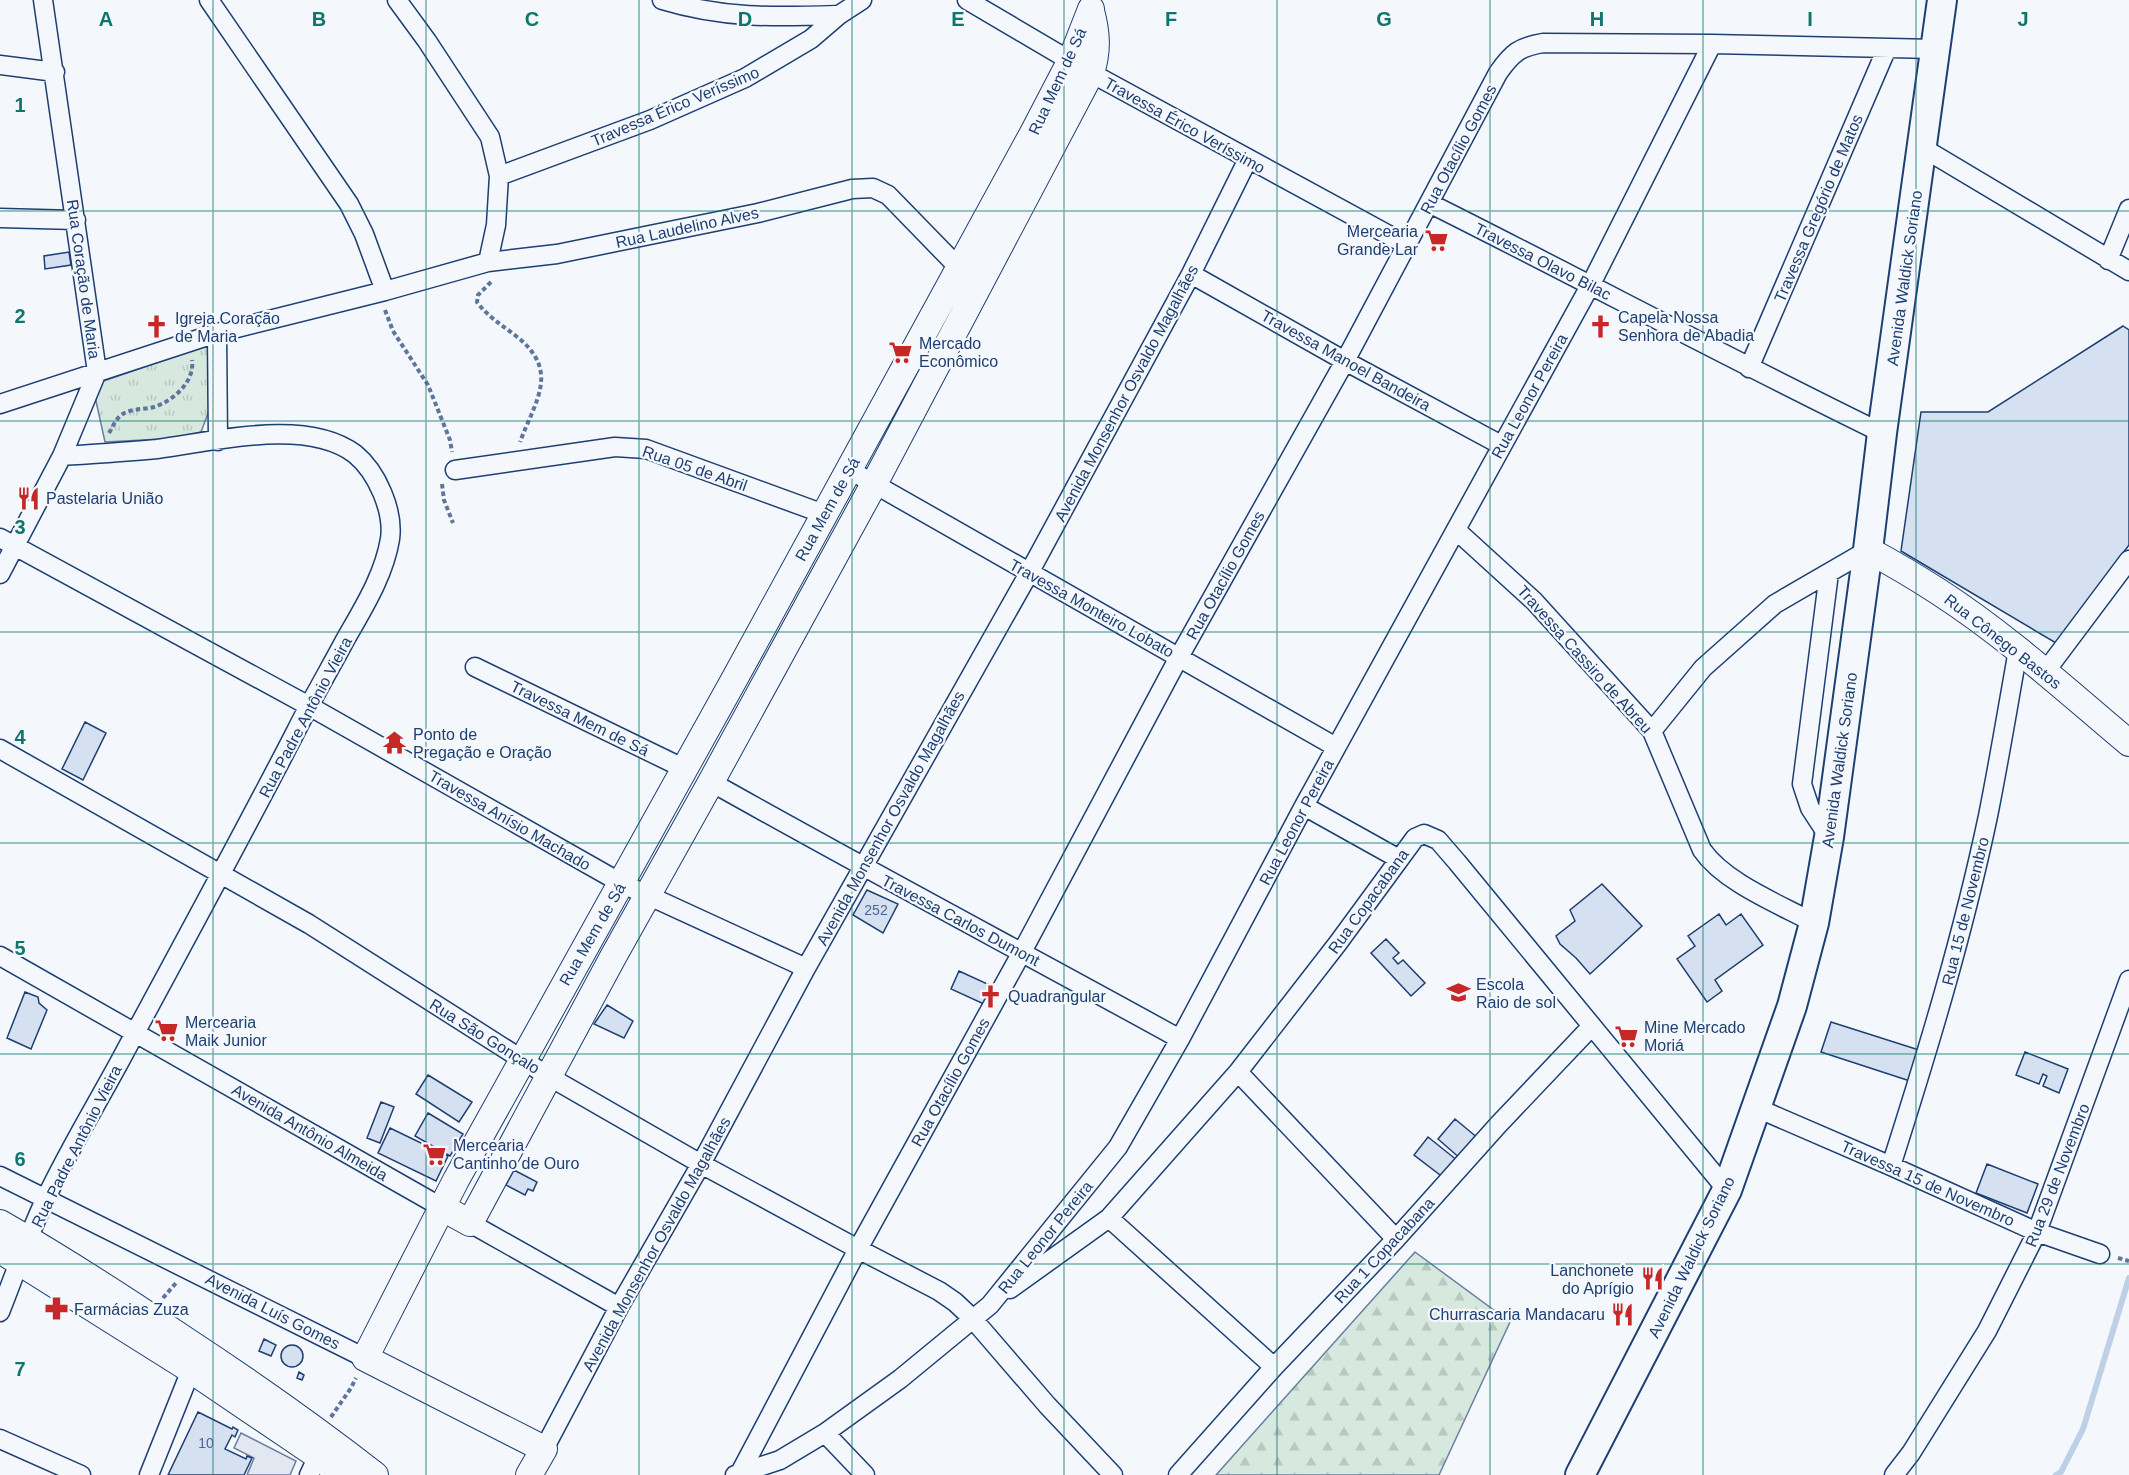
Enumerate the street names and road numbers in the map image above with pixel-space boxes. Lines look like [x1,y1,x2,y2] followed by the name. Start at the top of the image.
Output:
[1025,25,1090,137] street label: Rua Mem de Sá
[588,62,762,150] street label: Travessa Érico Veríssimo
[1102,73,1269,177] street label: Travessa Érico Veríssimo
[1417,82,1500,217] street label: Rua Otacílio Gomes
[1771,112,1866,305] street label: Travessa Gregório de Matos
[1884,189,1925,367] street label: Avenida Waldick Soriano
[64,198,103,360] street label: Rua Coração de Maria
[614,204,760,251] street label: Rua Laudelino Alves
[1472,220,1614,303] street label: Travessa Olavo Bilac
[1051,262,1202,524] street label: Avenida Monsenhor Osvaldo Magalhães
[1258,307,1433,414] street label: Travessa Manoel Bandeira
[1488,331,1571,461] street label: Rua Leonor Pereira
[640,443,749,494] street label: Rua 05 de Abril
[792,454,863,564] street label: Rua Mem de Sá
[1183,508,1268,642] street label: Rua Otacílio Gomes
[1007,556,1177,661] street label: Travessa Monteiro Lobato
[1514,582,1655,737] street label: Travessa Cassiro de Abreu
[1941,591,2064,692] street label: Rua Cônego Bastos
[256,634,355,800] street label: Rua Padre Antônio Vieira
[1819,671,1860,849] street label: Avenida Waldick Soriano
[508,678,652,759] street label: Travessa Mem de Sá
[813,688,968,948] street label: Avenida Monsenhor Osvaldo Magalhães
[1256,757,1337,888] street label: Rua Leonor Pereira
[426,767,594,874] street label: Travessa Anísio Machado
[1939,835,1992,987] street label: Rua 15 de Novembro
[1325,846,1412,957] street label: Rua Copacabana
[879,872,1043,970] street label: Travessa Carlos Dumont
[556,880,629,989] street label: Rua Mem de Sá
[427,996,543,1077] street label: Rua São Gonçalo
[908,1015,993,1149] street label: Rua Otacílio Gomes
[28,1062,125,1230] street label: Rua Padre Antônio Vieira
[229,1081,391,1184] street label: Avenida Antônio Almeida
[2022,1101,2093,1249] street label: Rua 29 de Novembro
[579,1114,734,1374] street label: Avenida Monsenhor Osvaldo Magalhães
[1838,1137,2017,1229] street label: Travessa 15 de Novembro
[1645,1174,1738,1340] street label: Avenida Waldick Soriano
[995,1178,1096,1297] street label: Rua Leonor Pereira
[1331,1194,1438,1307] street label: Rua 1 Copacabana
[203,1270,343,1353] street label: Avenida Luís Gomes

